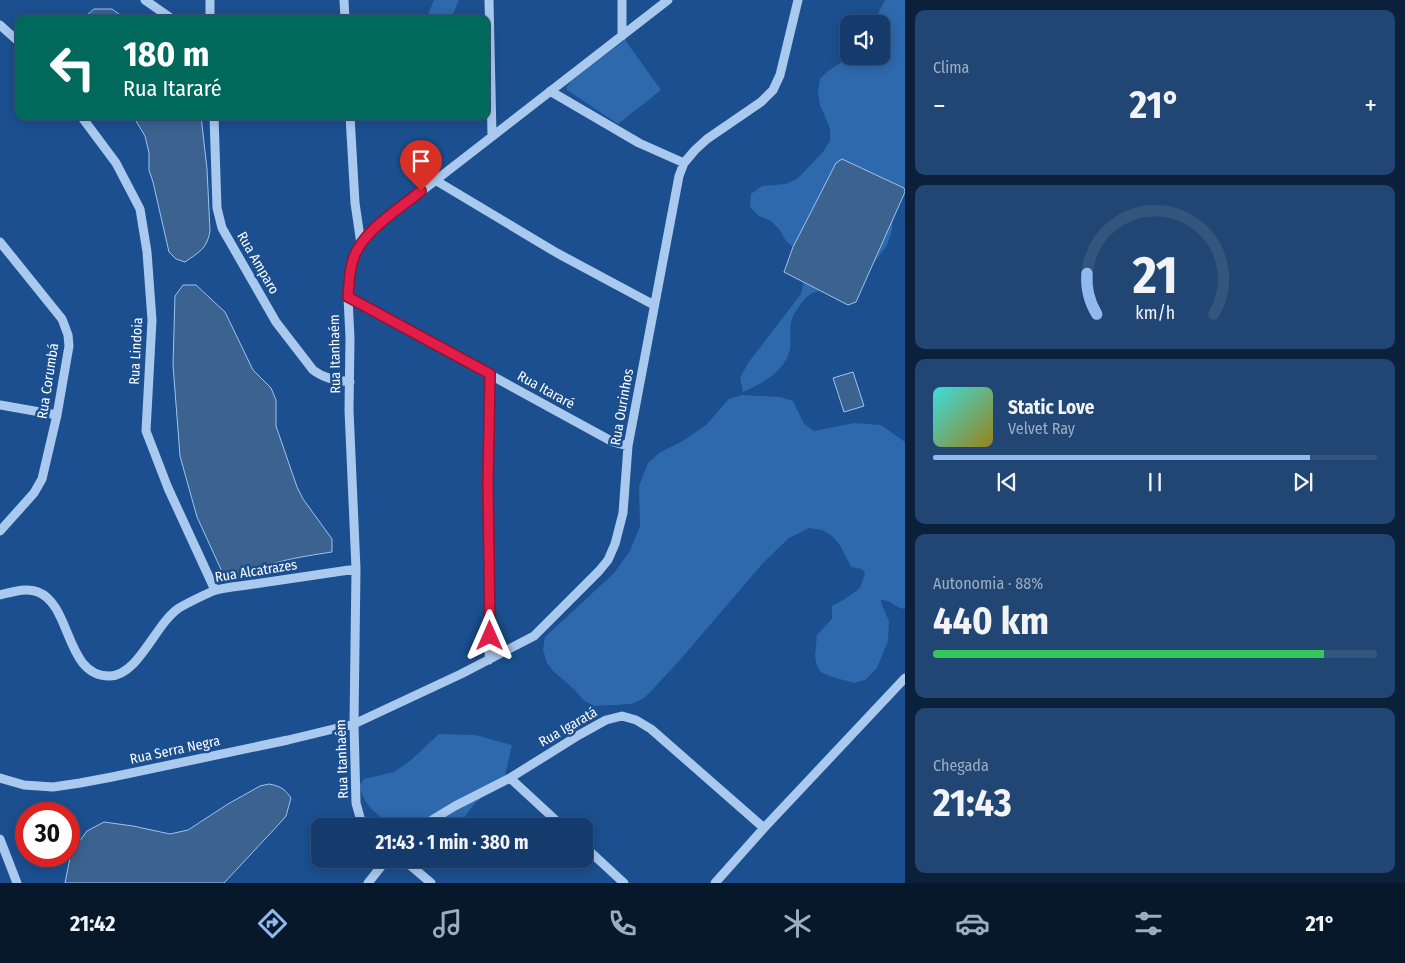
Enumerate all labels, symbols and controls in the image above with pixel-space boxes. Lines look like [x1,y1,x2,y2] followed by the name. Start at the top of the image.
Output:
[840,15,890,65] map controls
[840,15,890,65] button: sound
[123,33,209,75] text: 180 m
[40,35,105,100] icon: left
[933,58,969,77] text: Clima
[123,75,222,102] text: Rua Itararé
[1130,82,1180,128] text: 21°
[933,89,946,122] text: −
[1364,89,1377,122] text: +
[400,140,442,191] pin
[407,147,435,175] icon: arrive
[233,229,283,297] street label: Rua Amparo
[1131,244,1178,307] text: 21
[1135,302,1175,324] text: km/h
[326,314,344,394] street label: Rua Itanhaém
[126,317,146,385] street label: Rua Lindoia
[34,342,62,420] street label: Rua Corumbá
[514,367,578,413] street label: Rua Itararé
[607,367,637,447] street label: Rua Ourinhos
[1008,396,1095,419] text: Static Love
[1008,419,1075,438] text: Velvet Ray
[993,468,1021,496] icon: previous
[1141,468,1169,496] icon: pause
[1289,468,1317,496] icon: next
[214,556,298,586] street label: Rua Alcatrazes
[933,574,1043,593] text: Autonomia · 88%
[933,598,1049,644] text: 440 km
[463,609,515,661] position arrow
[536,703,600,751] street label: Rua Igaratá
[332,719,352,799] street label: Rua Itanhaém
[128,732,222,768] street label: Rua Serra Negra
[933,756,989,775] text: Chegada
[933,780,1012,826] text: 21:43
[15,802,80,867] speed limit sign: 30
[375,831,529,854] text: 21:43 · 1 min · 380 m
[255,906,290,941] icon: directions
[430,906,465,941] icon: music
[605,906,640,941] icon: phone
[780,906,815,941] icon: climate
[955,906,990,941] icon: car
[1131,906,1166,941] icon: filters
[70,910,115,937] text: 21:42
[1306,910,1335,937] text: 21°

